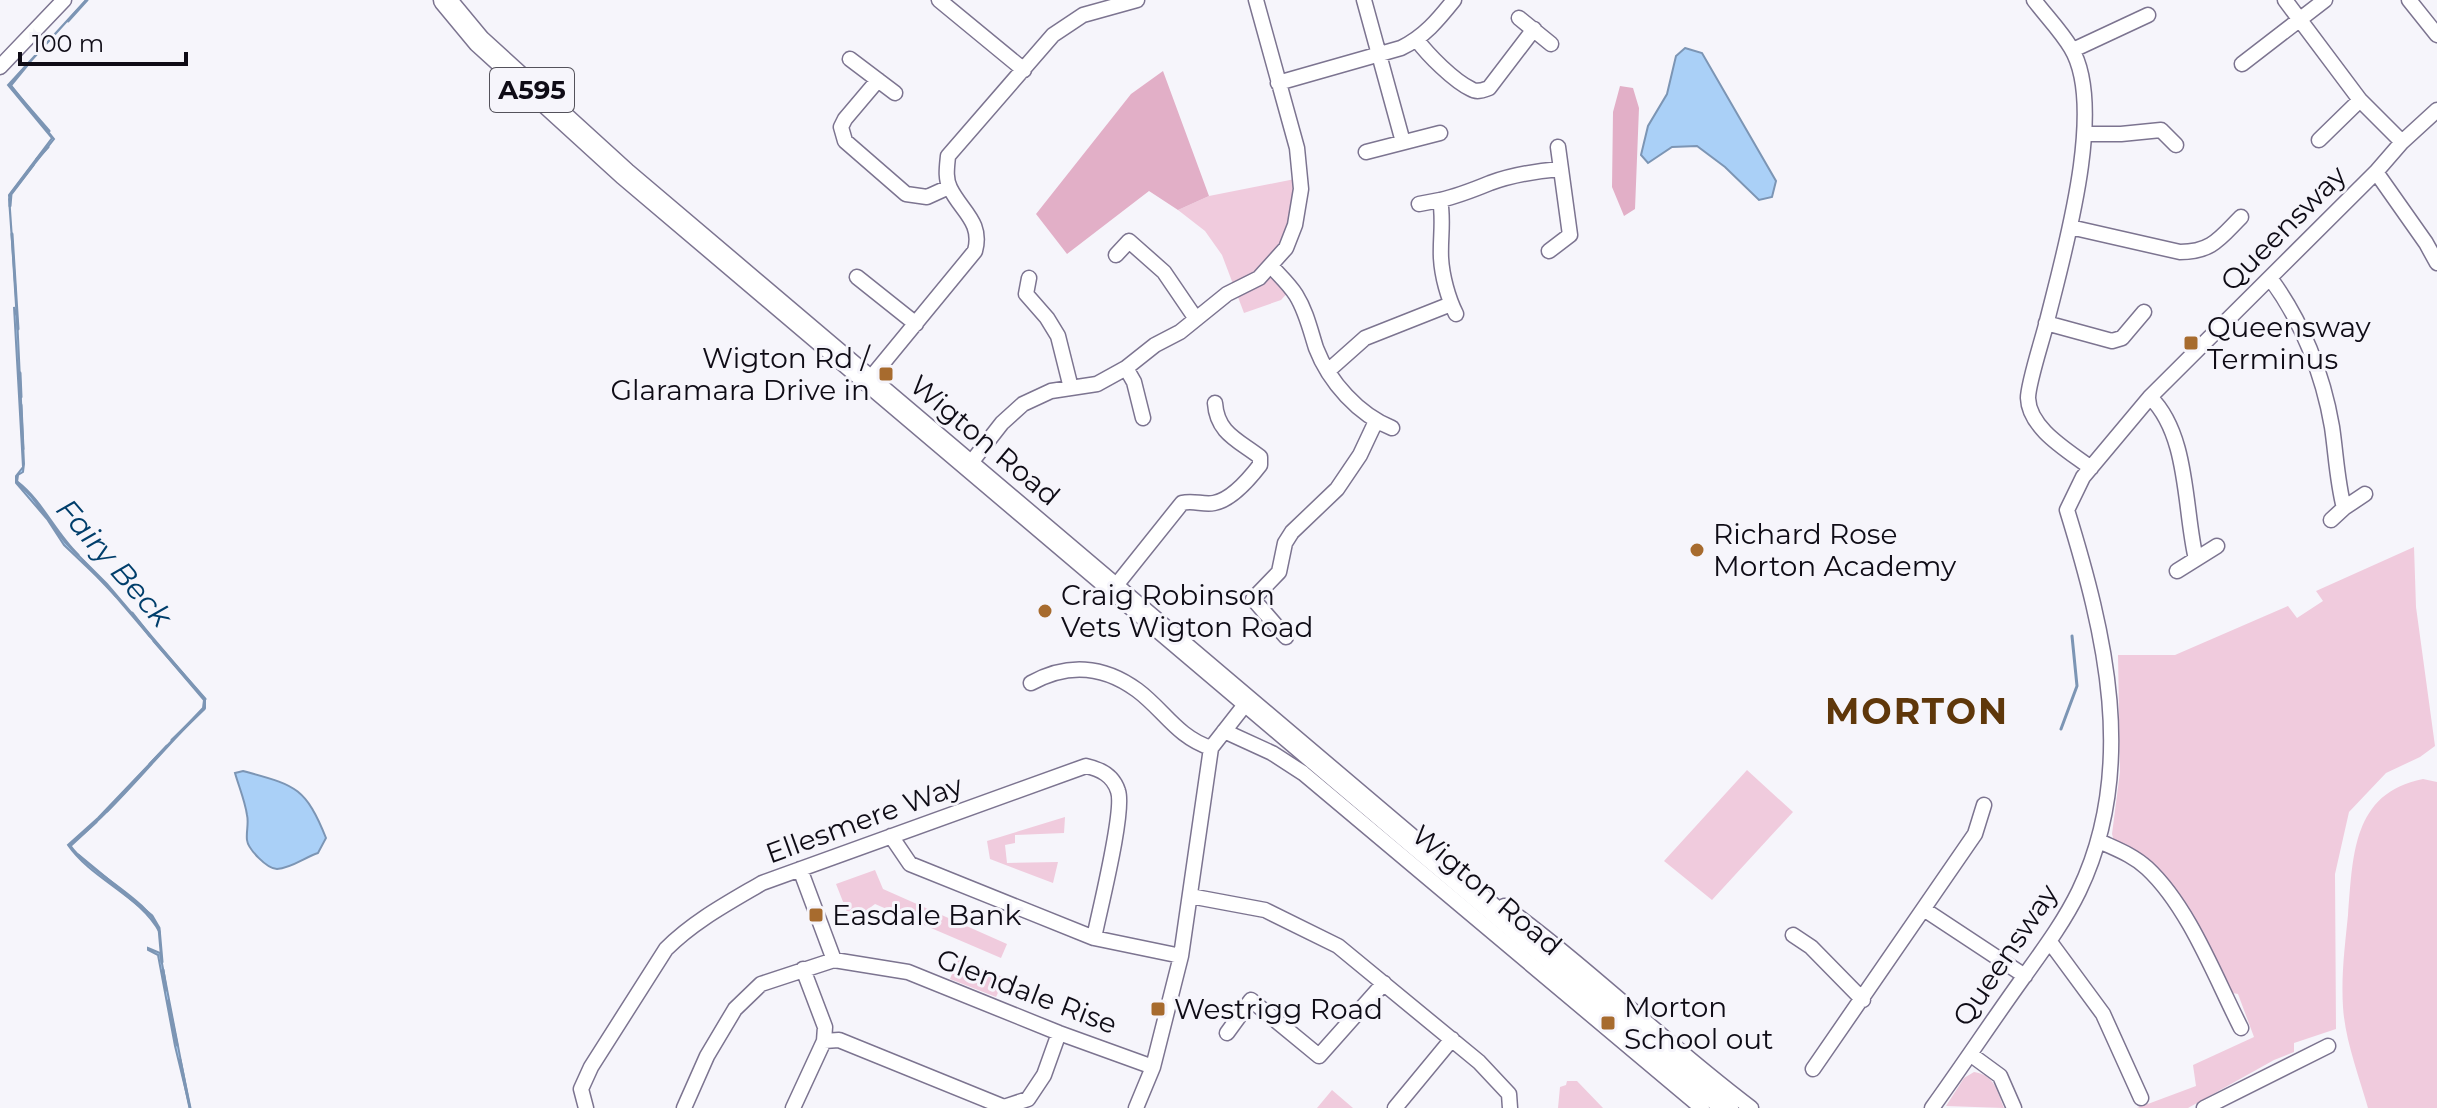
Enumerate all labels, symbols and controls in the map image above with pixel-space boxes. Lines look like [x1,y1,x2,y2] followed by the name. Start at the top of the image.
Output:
[20,16,186,66] scale bar
[32,29,104,58] text: 100 m
[490,68,574,112] road number: A595
[2213,158,2353,298] street label: Queensway
[2207,310,2371,376] place label: Queensway Terminus
[2182,334,2200,352] marker: Queensway Terminus
[610,341,872,407] place label: Wigton Rd / Glaramara Drive in
[877,365,895,383] marker: Wigton Rd / Glaramara Drive in
[903,367,1067,513] street label: Wigton Road
[49,491,181,635] water label: Fairy Beck
[1713,517,1957,583] place label: Richard Rose Morton Academy
[1688,541,1706,559] marker: Richard Rose Morton Academy
[1061,578,1313,644] place label: Craig Robinson Vets Wigton Road
[1036,602,1054,620] marker: Craig Robinson Vets Wigton Road
[1825,689,2009,733] district label: MORTON
[761,767,968,870] street label: Ellesmere Way
[1405,817,1569,963] street label: Wigton Road
[1945,877,2065,1032] street label: Queensway
[832,898,1022,932] place label: Easdale Bank
[807,906,825,924] marker: Easdale Bank
[932,941,1122,1041] street label: Glendale Rise
[1624,990,1773,1056] place label: Morton School out
[1174,992,1383,1026] place label: Westrigg Road
[1149,1000,1167,1018] marker: Westrigg Road
[1599,1014,1617,1032] marker: Morton School out

